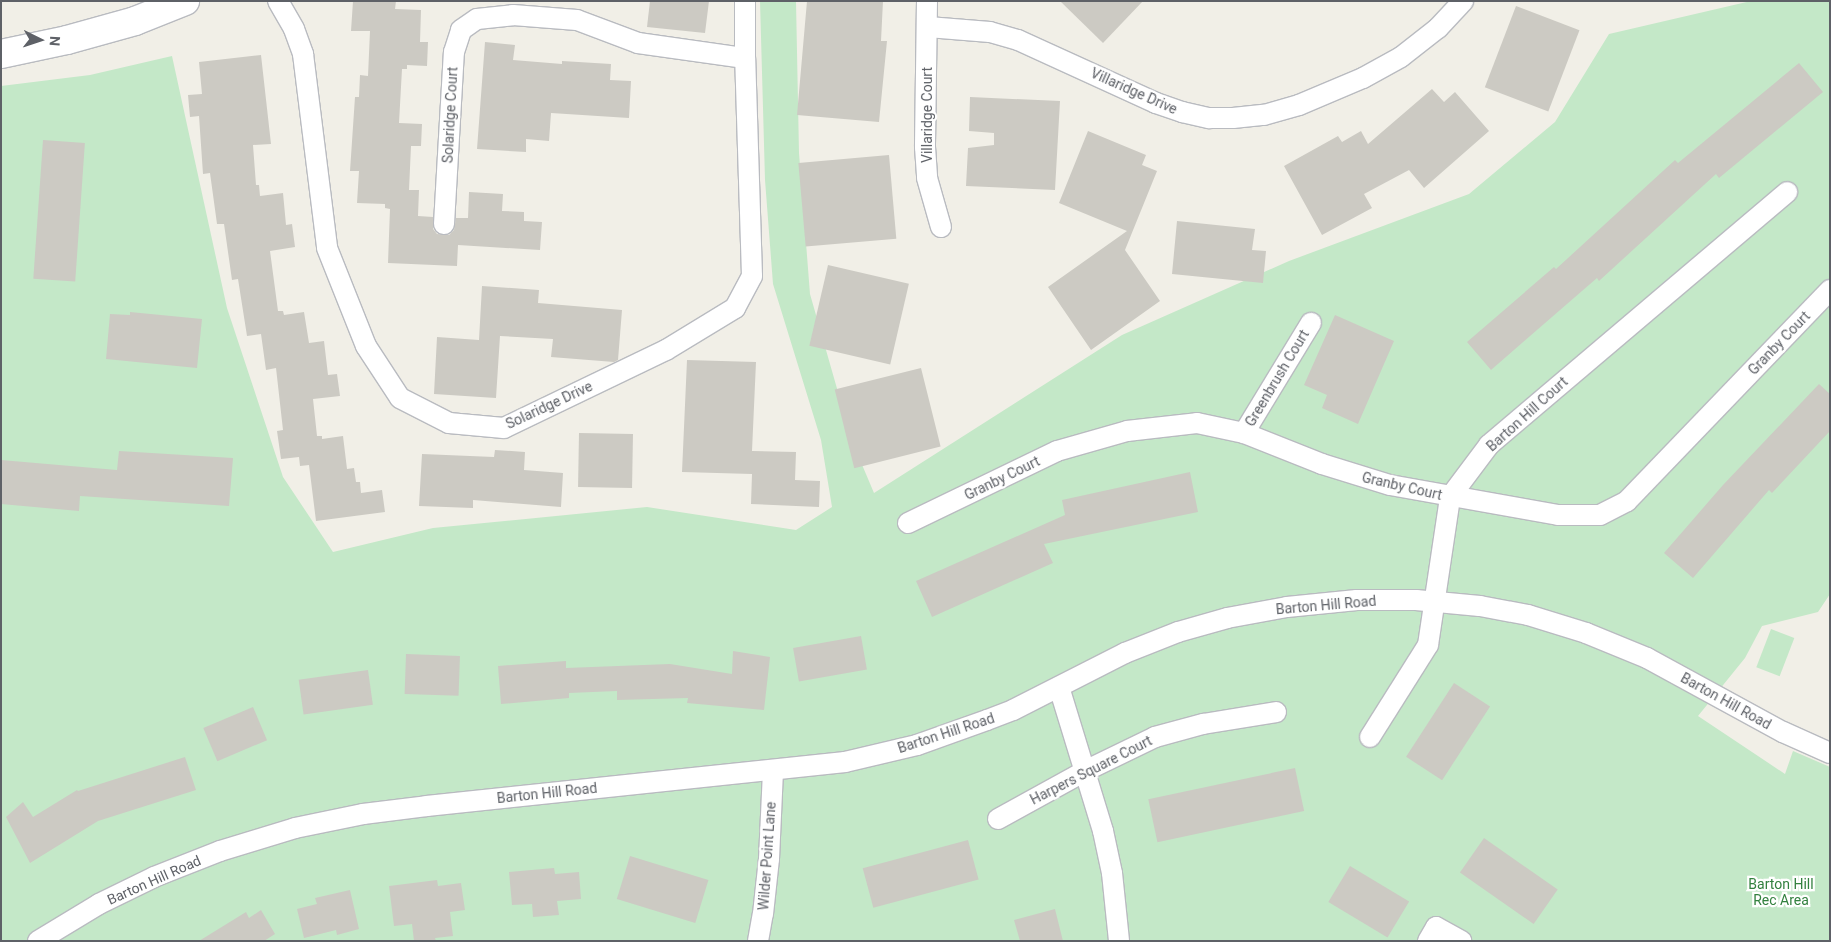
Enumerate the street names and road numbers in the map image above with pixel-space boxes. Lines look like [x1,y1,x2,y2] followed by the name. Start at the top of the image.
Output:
[1088,64,1180,118] street label: Villaridge Drive
[439,66,461,164] street label: Solaridge Court
[919,67,935,163] street label: Villaridge Court
[1745,308,1813,378] street label: Granby Court
[1241,327,1313,429] street label: Greenbrush Court
[1483,373,1571,455] street label: Barton Hill Court
[503,378,595,432] street label: Solaridge Drive
[962,453,1042,503] street label: Granby Court
[1360,469,1444,503] street label: Granby Court
[1275,592,1377,618] street label: Barton Hill Road
[1678,669,1774,733] street label: Barton Hill Road
[895,709,997,757] street label: Barton Hill Road
[1027,732,1155,808] street label: Harpers Square Court
[496,779,598,807] street label: Barton Hill Road
[755,801,779,911] street label: Wilder Point Lane
[105,852,203,908] street label: Barton Hill Road

